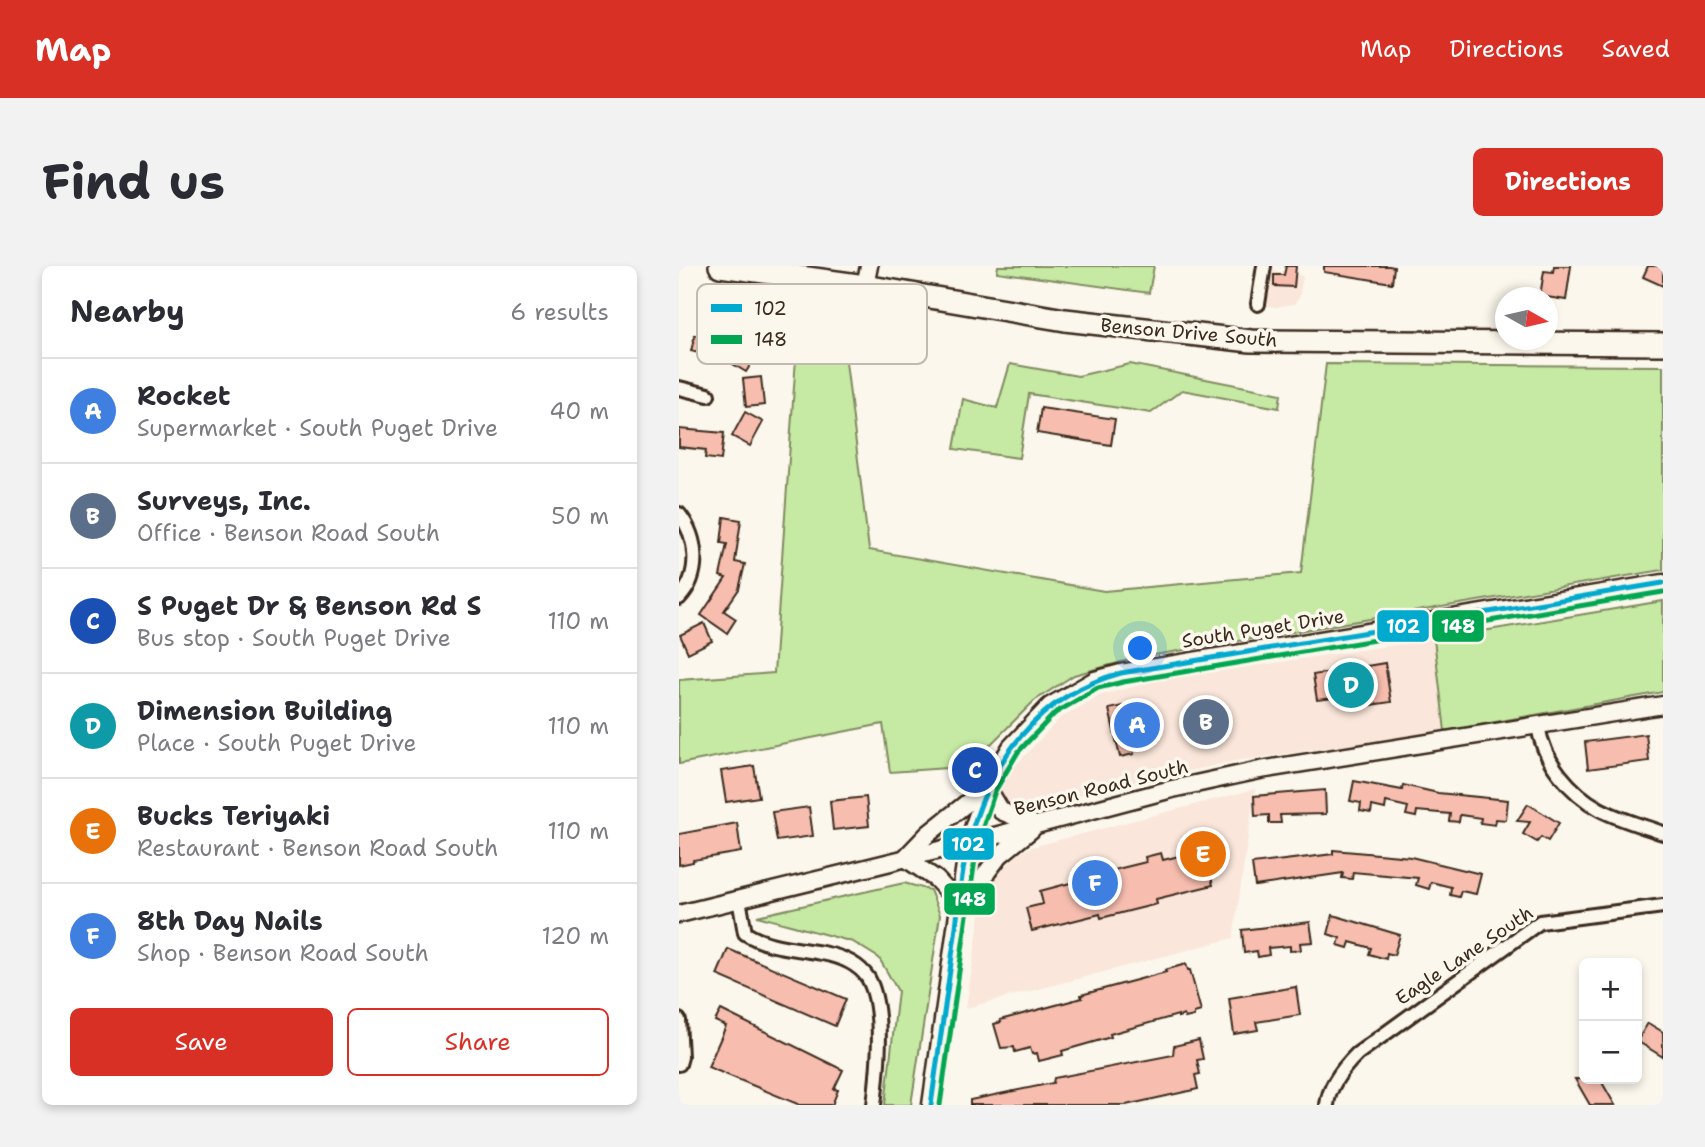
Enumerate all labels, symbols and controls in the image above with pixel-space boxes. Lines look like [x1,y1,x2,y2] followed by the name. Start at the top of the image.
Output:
[35,27,111,72] text: Map
[1360,33,1411,65] text: Map
[1449,33,1564,65] text: Directions
[1602,33,1670,65] text: Saved
[1473,148,1663,216] button: Directions
[42,149,225,215] text: Find us
[697,284,927,364] legend
[1495,287,1558,350] north arrow
[70,291,185,332] text: Nearby
[754,296,787,321] text: 102
[510,297,609,327] text: 6 results
[1099,312,1278,353] street label: Benson Drive South
[754,327,787,352] text: 148
[137,378,230,413] text: Rocket
[84,396,102,426] text: A
[549,396,609,426] text: 40 m
[137,413,498,443] text: Supermarket · South Puget Drive
[137,483,311,518] text: Surveys, Inc.
[86,501,100,531] text: B
[551,501,609,531] text: 50 m
[137,518,440,548] text: Office · Benson Road South
[137,588,481,623] text: S Puget Dr & Benson Rd S
[1180,603,1346,654] street label: South Puget Drive
[86,606,100,636] text: C
[547,606,609,636] text: 110 m
[1376,609,1430,643] line badge: 102
[1431,609,1485,643] line badge: 148
[1386,614,1420,639] text: 102
[1441,614,1475,639] text: 148
[137,623,451,653] text: Bus stop · South Puget Drive
[1123,631,1157,665] your location
[1328,659,1374,711] pin: D
[137,693,392,728] text: Dimension Building
[1183,696,1229,748] pin: B
[1114,699,1160,751] pin: A
[85,711,101,741] text: D
[547,711,609,741] text: 110 m
[137,728,417,758] text: Place · South Puget Drive
[952,744,998,796] pin: C
[1011,754,1191,821] street label: Benson Road South
[137,798,330,833] text: Bucks Teriyaki
[85,816,101,846] text: E
[547,816,609,846] text: 110 m
[942,827,995,861] line badge: 102
[1180,828,1226,880] pin: E
[951,832,985,857] text: 102
[137,833,498,863] text: Restaurant · Benson Road South
[1072,857,1118,909] pin: F
[943,882,996,916] line badge: 148
[952,887,986,912] text: 148
[1391,900,1538,1011] street label: Eagle Lane South
[137,903,323,938] text: 8th Day Nails
[86,921,100,951] text: F
[541,921,609,951] text: 120 m
[137,938,429,968] text: Shop · Benson Road South
[1579,958,1642,1084] map controls
[1579,958,1642,1021] button: +
[70,1008,333,1076] button: Save
[347,1008,609,1076] button: Share
[1579,1021,1642,1084] button: −

